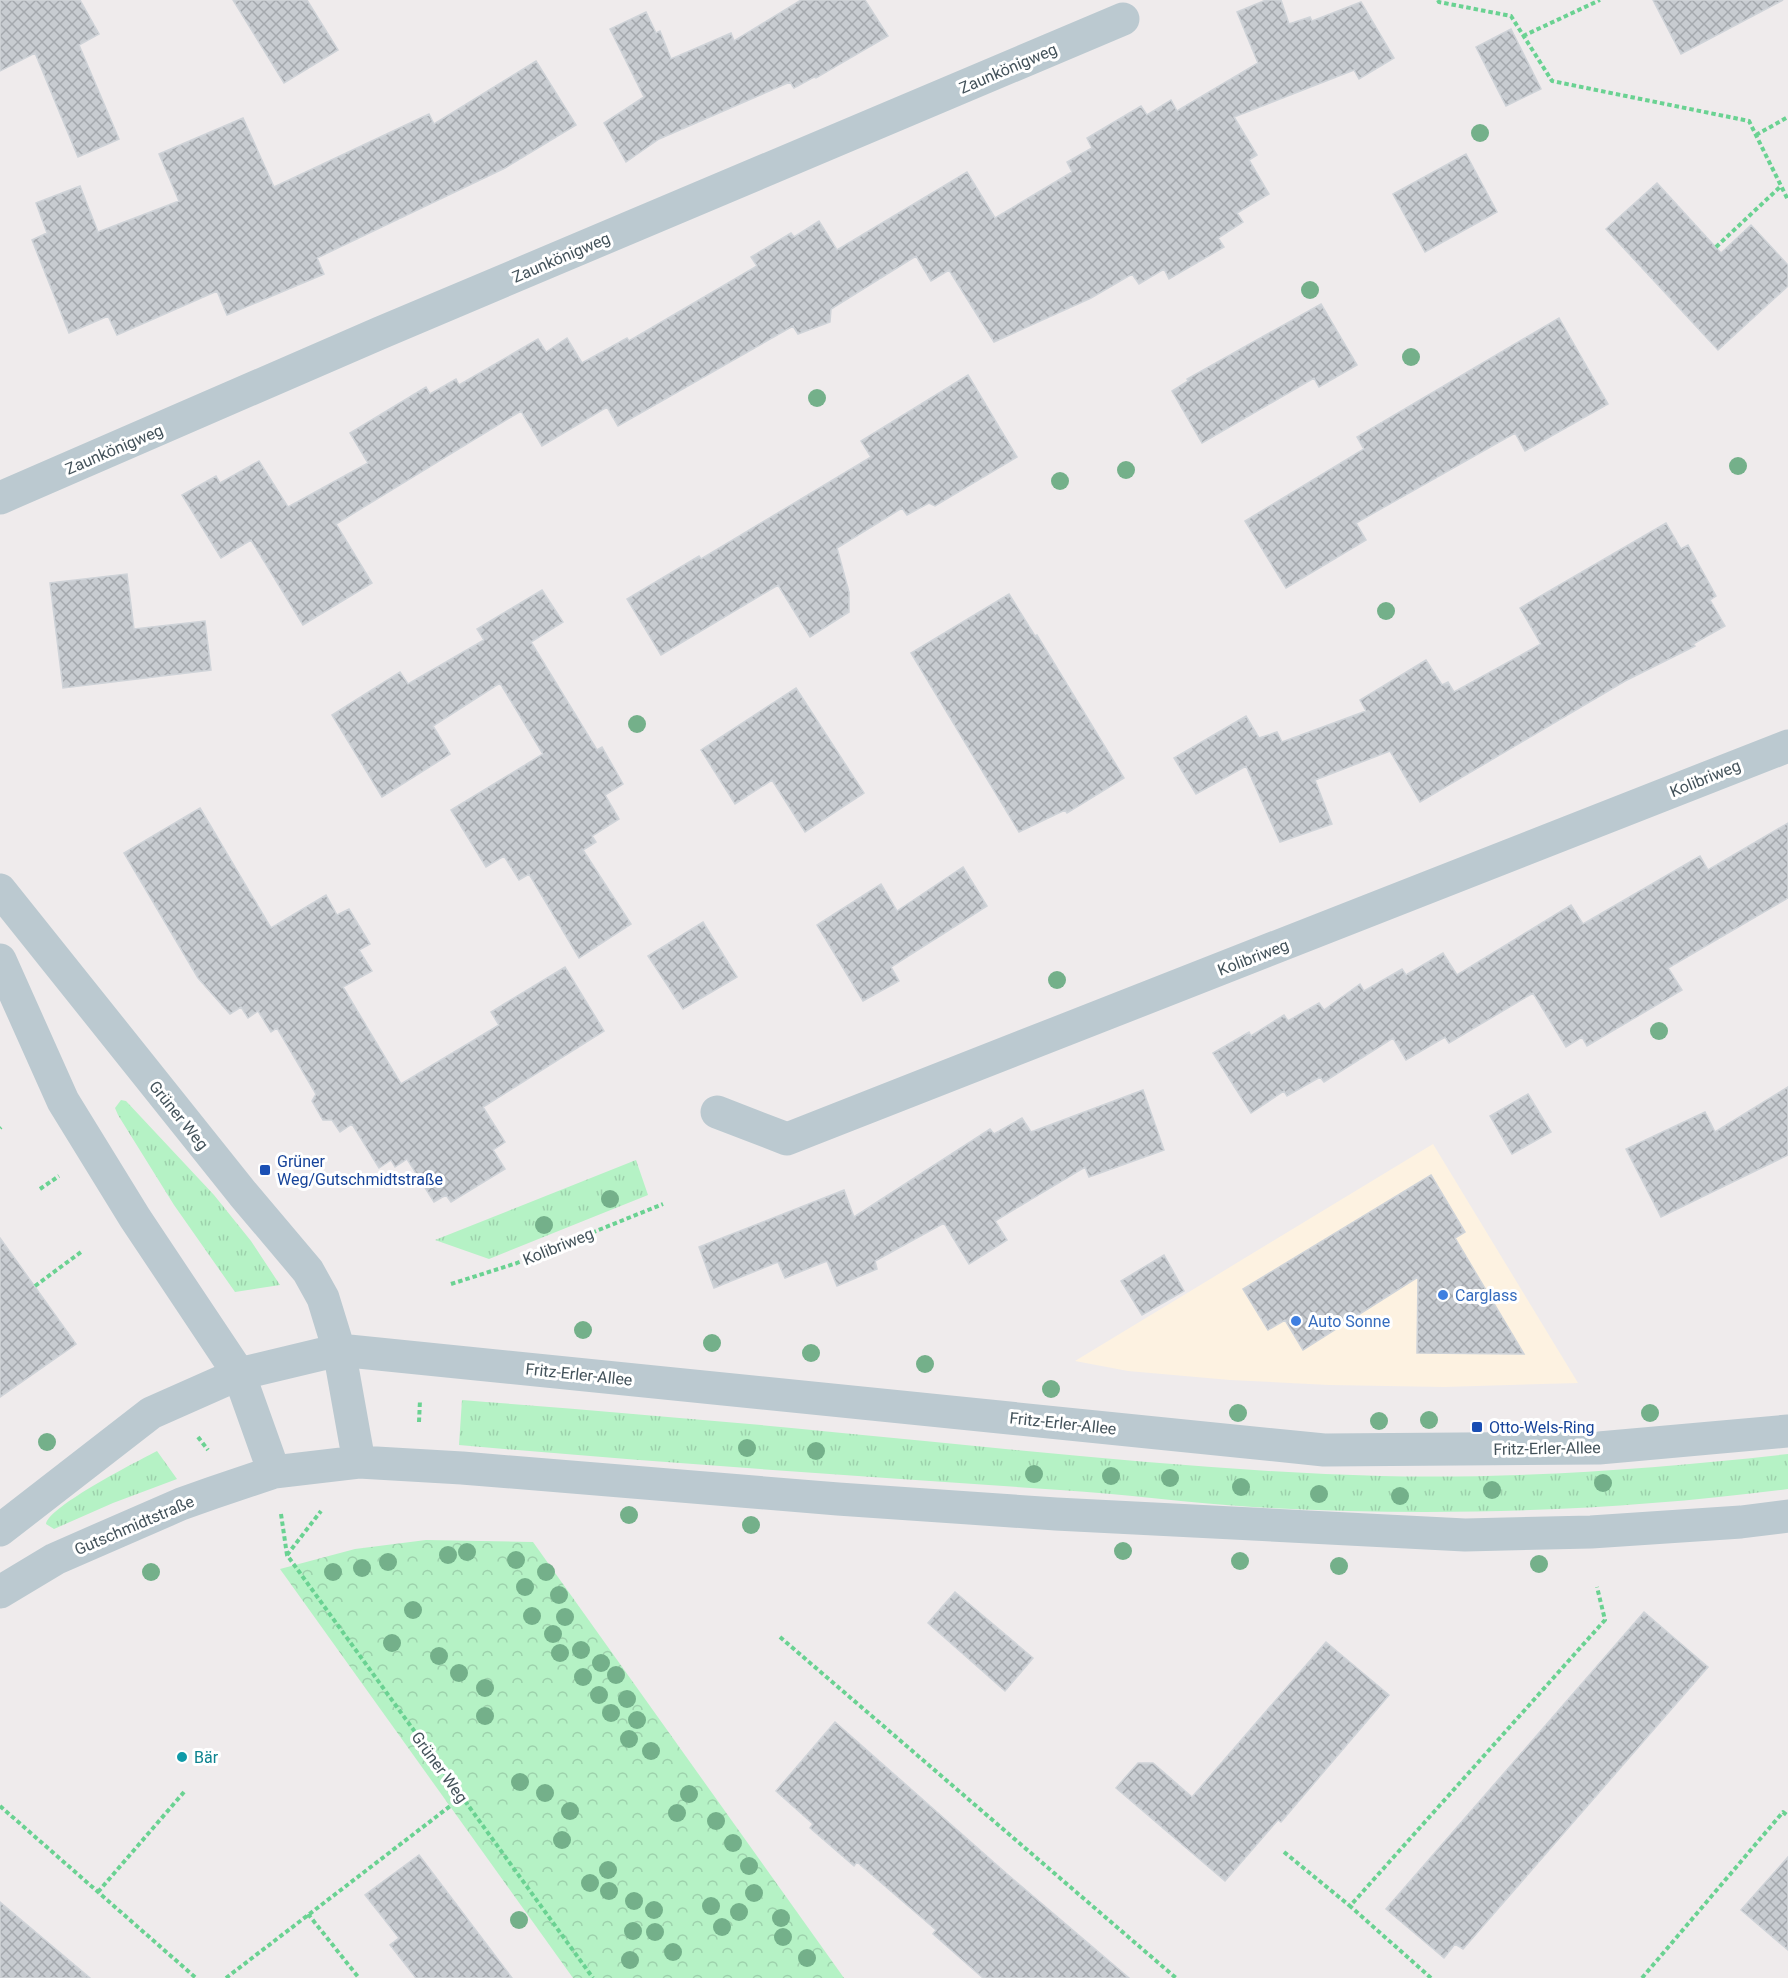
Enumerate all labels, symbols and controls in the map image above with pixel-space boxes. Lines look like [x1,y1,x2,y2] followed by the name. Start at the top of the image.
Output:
[956,39,1060,98] street label: Zaunkönigweg
[509,228,613,287] street label: Zaunkönigweg
[62,420,166,479] street label: Zaunkönigweg
[1667,756,1743,801] street label: Kolibriweg
[1215,935,1291,980] street label: Kolibriweg
[145,1077,212,1154] street label: Grüner Weg
[277,1152,443,1189] place label: Grüner Weg/Gutschmidtstraße
[258,1163,272,1177] marker: Grüner Weg/Gutschmidtstraße
[520,1224,596,1269] street label: Kolibriweg
[1455,1286,1517,1305] place label: Carglass
[1436,1288,1450,1302] marker: Carglass
[1308,1312,1390,1331] place label: Auto Sonne
[1289,1314,1303,1328] marker: Auto Sonne
[525,1359,633,1390] street label: Fritz-Erler-Allee
[1009,1408,1117,1439] street label: Fritz-Erler-Allee
[1489,1418,1594,1437] place label: Otto-Wels-Ring
[1470,1420,1484,1434] marker: Otto-Wels-Ring
[1493,1438,1601,1459] street label: Fritz-Erler-Allee
[72,1492,197,1559] street label: Gutschmidtstraße
[407,1728,472,1807] street label: Grüner Weg
[194,1748,219,1767] place label: Bär
[175,1750,189,1764] marker: Bär

